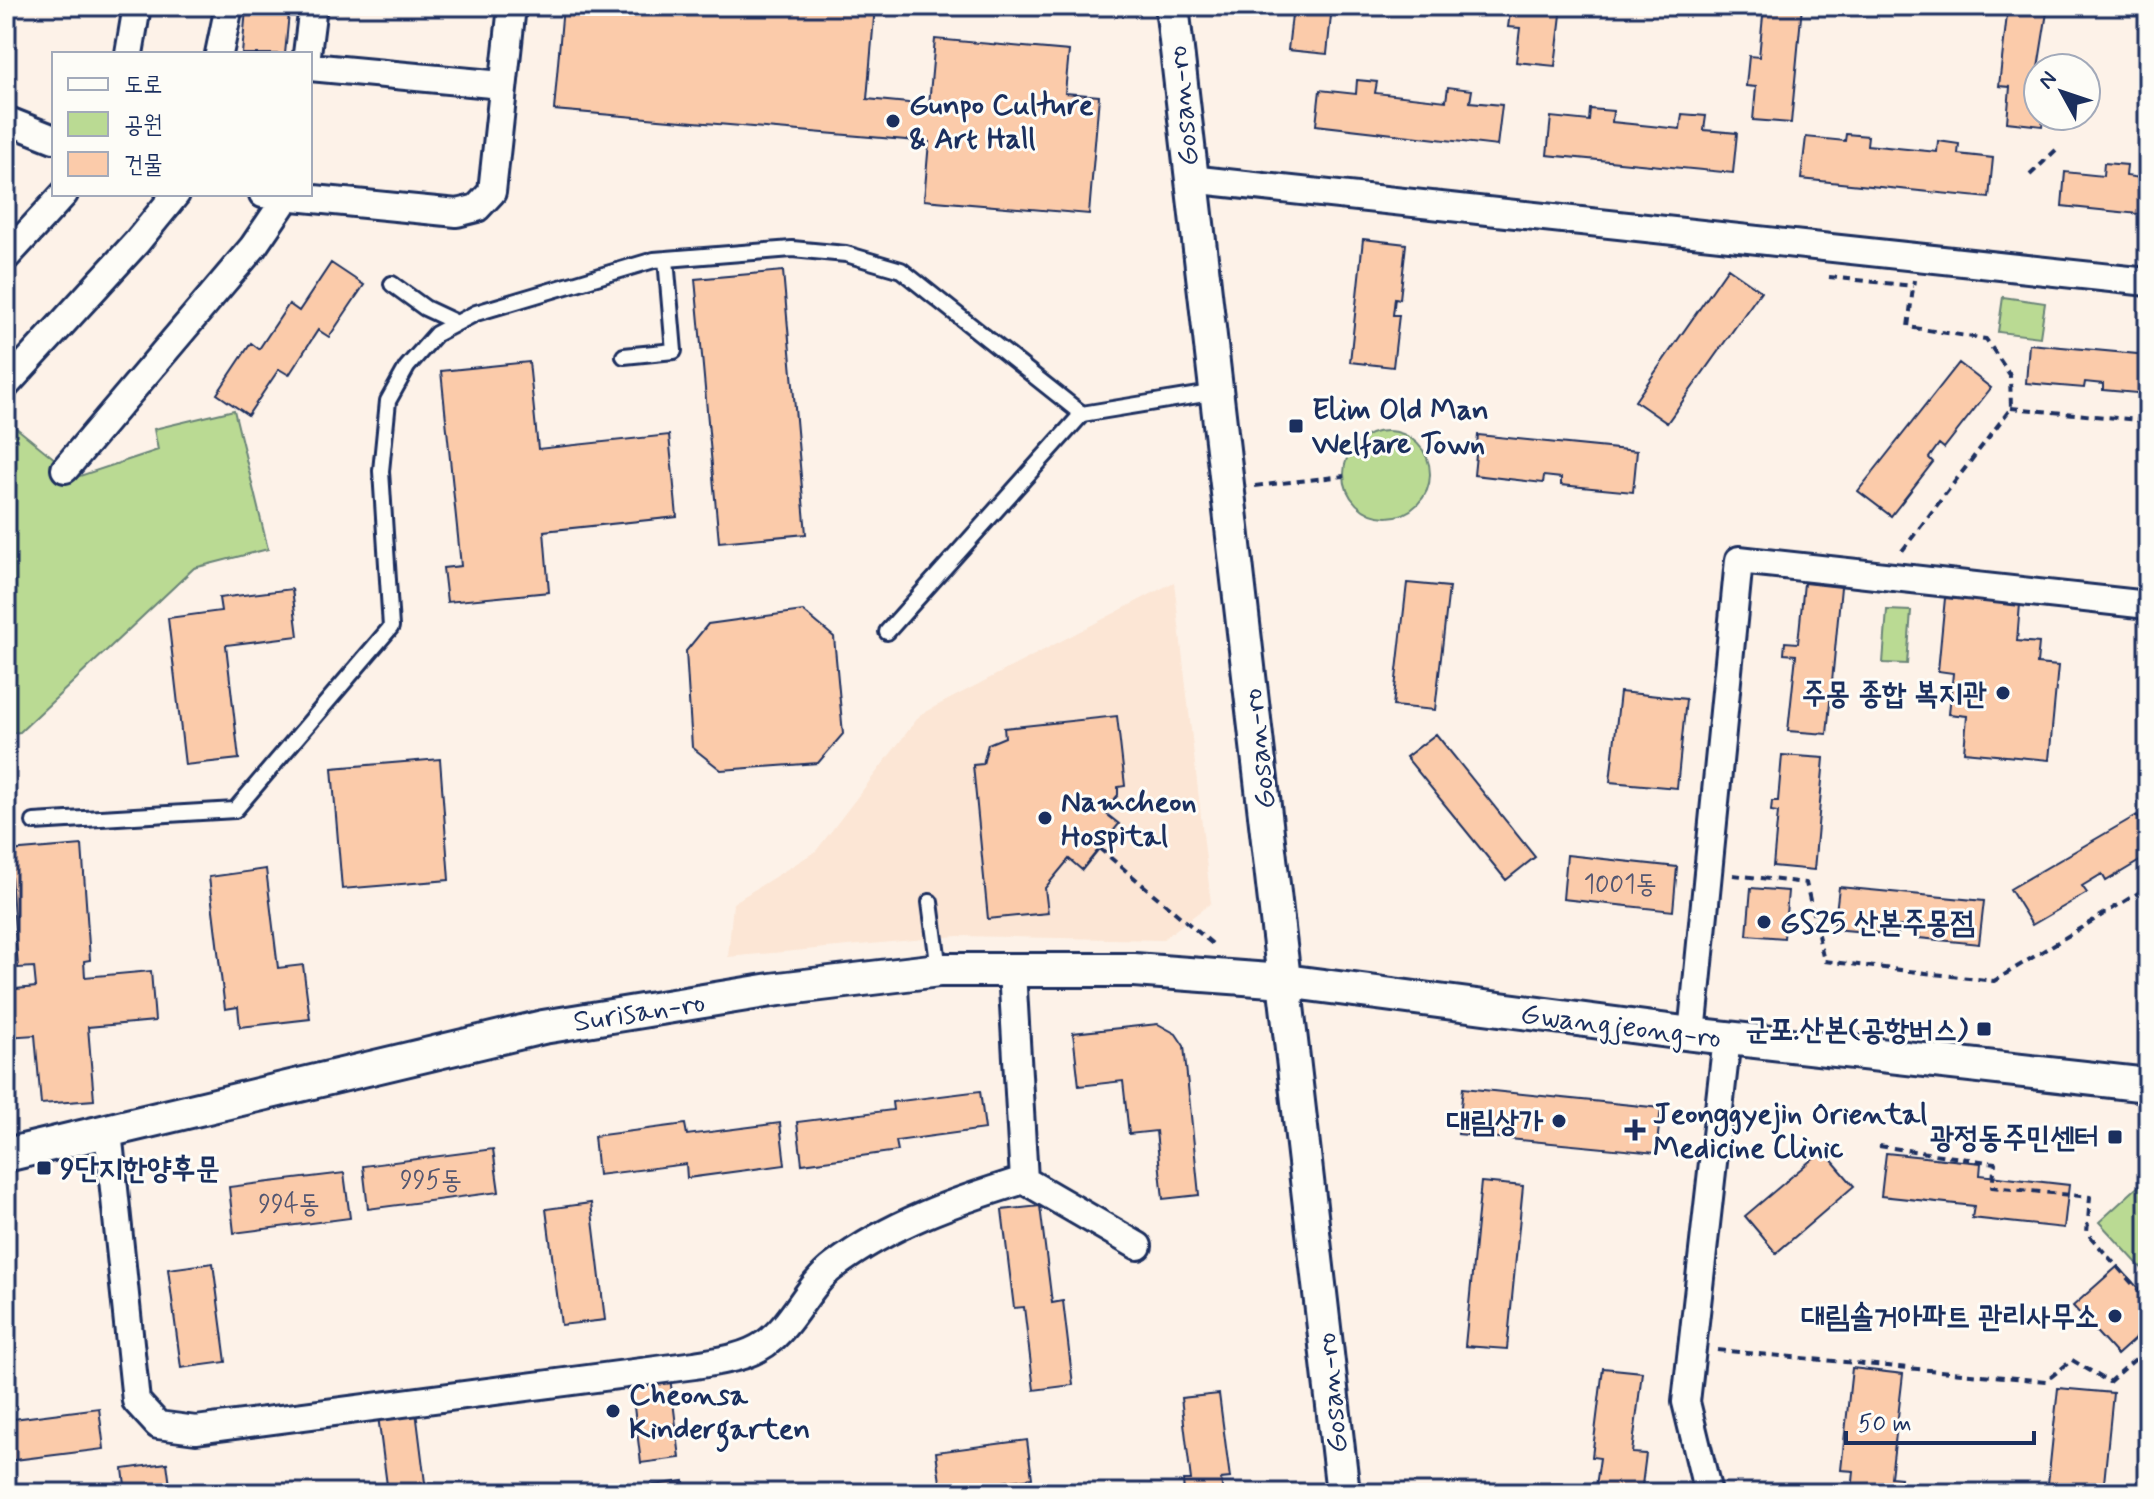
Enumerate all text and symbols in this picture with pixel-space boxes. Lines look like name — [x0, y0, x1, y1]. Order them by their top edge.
street label: Gosan-ro — [1158, 43, 1209, 168]
legend — [52, 52, 312, 196]
north arrow — [2022, 52, 2102, 132]
text: N — [2033, 66, 2064, 95]
text: 도로 — [124, 70, 163, 101]
place label: Gunpo Culture & Art Hall — [909, 86, 1094, 159]
text: 공원 — [124, 110, 163, 141]
marker: Gunpo Culture & Art Hall — [884, 112, 902, 130]
text: 건물 — [124, 150, 163, 181]
place label: Elim Old Man Welfare Town — [1311, 391, 1489, 464]
marker: Elim Old Man Welfare Town — [1287, 417, 1305, 435]
place label: 주몽 종합 복지관 — [1802, 675, 1987, 714]
marker: 주몽 종합 복지관 — [1994, 684, 2012, 702]
street label: Gosan-ro — [1233, 686, 1286, 811]
place label: Namcheon Hospital — [1061, 783, 1197, 856]
marker: Namcheon Hospital — [1036, 809, 1054, 827]
house number: 1001동 — [1583, 868, 1657, 902]
place label: GS25 산본주몽점 — [1780, 904, 1975, 943]
marker: GS25 산본주몽점 — [1755, 913, 1773, 931]
street label: Surisan-ro — [571, 983, 708, 1042]
street label: Gwangjeong-ro — [1518, 995, 1723, 1058]
place label: 군포.산본(공항버스) — [1745, 1011, 1968, 1050]
marker: 군포.산본(공항버스) — [1975, 1020, 1993, 1038]
place label: Jeonggyejin Oriental Medicine Clinic — [1653, 1095, 1927, 1168]
place label: 대림상가 — [1446, 1103, 1544, 1142]
marker: 대림상가 — [1550, 1112, 1568, 1130]
marker: Jeonggyejin Oriental Medicine Clinic — [1624, 1119, 1646, 1141]
place label: 광정동주민센터 — [1930, 1119, 2099, 1158]
marker: 광정동주민센터 — [2106, 1128, 2124, 1146]
place label: 9단지한양후문 — [60, 1150, 220, 1189]
marker: 9단지한양후문 — [35, 1159, 53, 1177]
house number: 995동 — [400, 1164, 462, 1198]
house number: 994동 — [258, 1188, 320, 1222]
place label: 대림솔거아파트 관리사무소 — [1801, 1298, 2099, 1337]
marker: 대림솔거아파트 관리사무소 — [2106, 1307, 2124, 1325]
street label: Gosan-ro — [1307, 1330, 1358, 1455]
place label: Cheonsa Kindergarten — [629, 1376, 810, 1453]
scale bar — [1846, 1395, 2034, 1445]
marker: Cheonsa Kindergarten — [604, 1402, 622, 1420]
text: 50 m — [1858, 1409, 1912, 1440]

